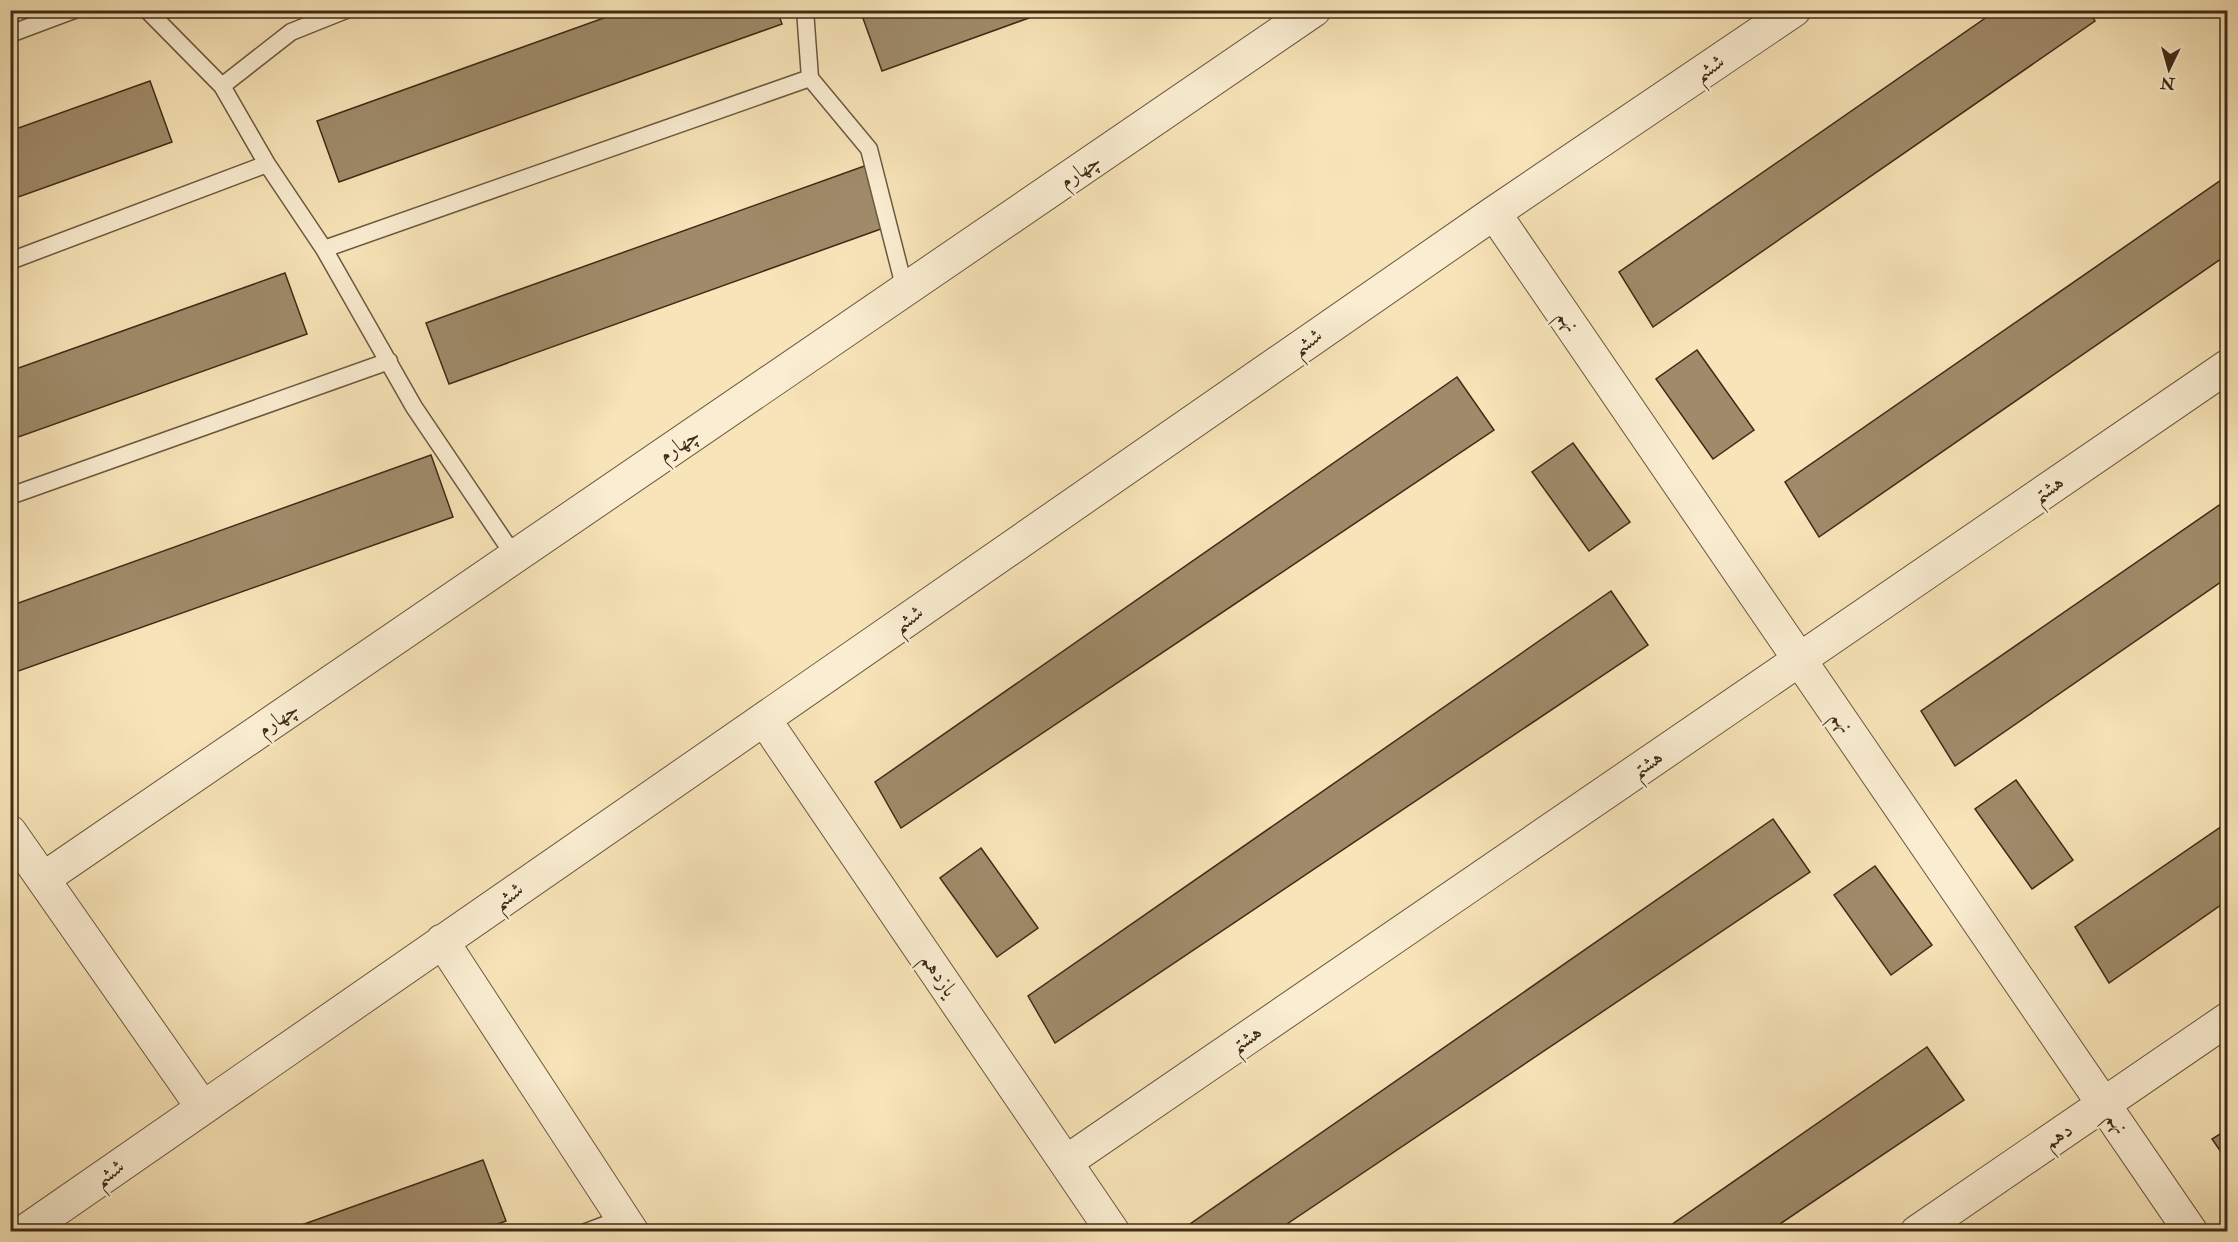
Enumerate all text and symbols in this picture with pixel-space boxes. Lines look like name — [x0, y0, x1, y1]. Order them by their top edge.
north arrow — [2139, 39, 2199, 99]
street label: ششم — [1688, 48, 1734, 94]
text: N — [2159, 72, 2177, 94]
street label: چهارم — [1054, 147, 1108, 198]
street label: نهم — [1546, 304, 1585, 341]
street label: ششم — [1286, 322, 1332, 368]
street label: چهارم — [653, 421, 707, 472]
street label: هشتم — [2027, 469, 2073, 515]
street label: ششم — [887, 599, 933, 645]
street label: چهارم — [252, 695, 306, 746]
street label: نهم — [1820, 705, 1859, 742]
street label: هشتم — [1626, 744, 1672, 790]
street label: ششم — [487, 876, 533, 922]
street label: یازدهم — [910, 948, 964, 1006]
street label: هشتم — [1225, 1019, 1271, 1065]
street label: نهم — [2095, 1106, 2134, 1143]
street label: دهم — [2038, 1116, 2081, 1161]
street label: ششم — [88, 1153, 134, 1199]

